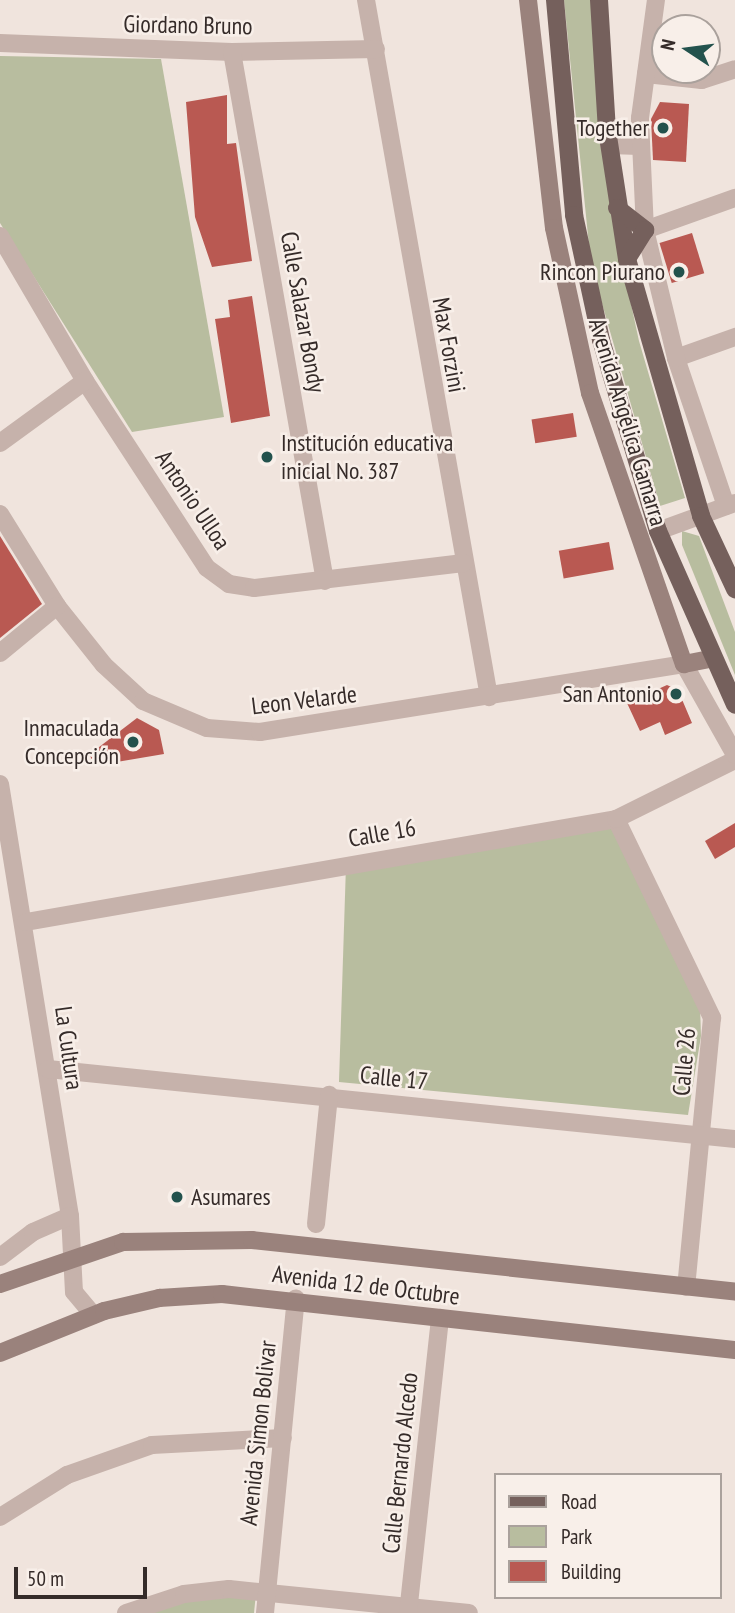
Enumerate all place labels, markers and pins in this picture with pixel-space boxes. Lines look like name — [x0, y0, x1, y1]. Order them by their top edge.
place label: Together — [576, 114, 649, 142]
marker: Together — [655, 120, 671, 136]
place label: Rincon Piurano — [540, 258, 665, 286]
marker: Rincon Piurano — [671, 264, 687, 280]
place label: Institución educativa inicial No. 387 — [281, 429, 453, 485]
marker: Institución educativa inicial No. 387 — [259, 449, 275, 465]
place label: San Antonio — [562, 680, 662, 708]
marker: San Antonio — [668, 686, 684, 702]
place label: Inmaculada Concepción — [24, 714, 119, 770]
marker: Inmaculada Concepción — [125, 734, 141, 750]
place label: Asumares — [191, 1183, 271, 1211]
marker: Asumares — [169, 1189, 185, 1205]

